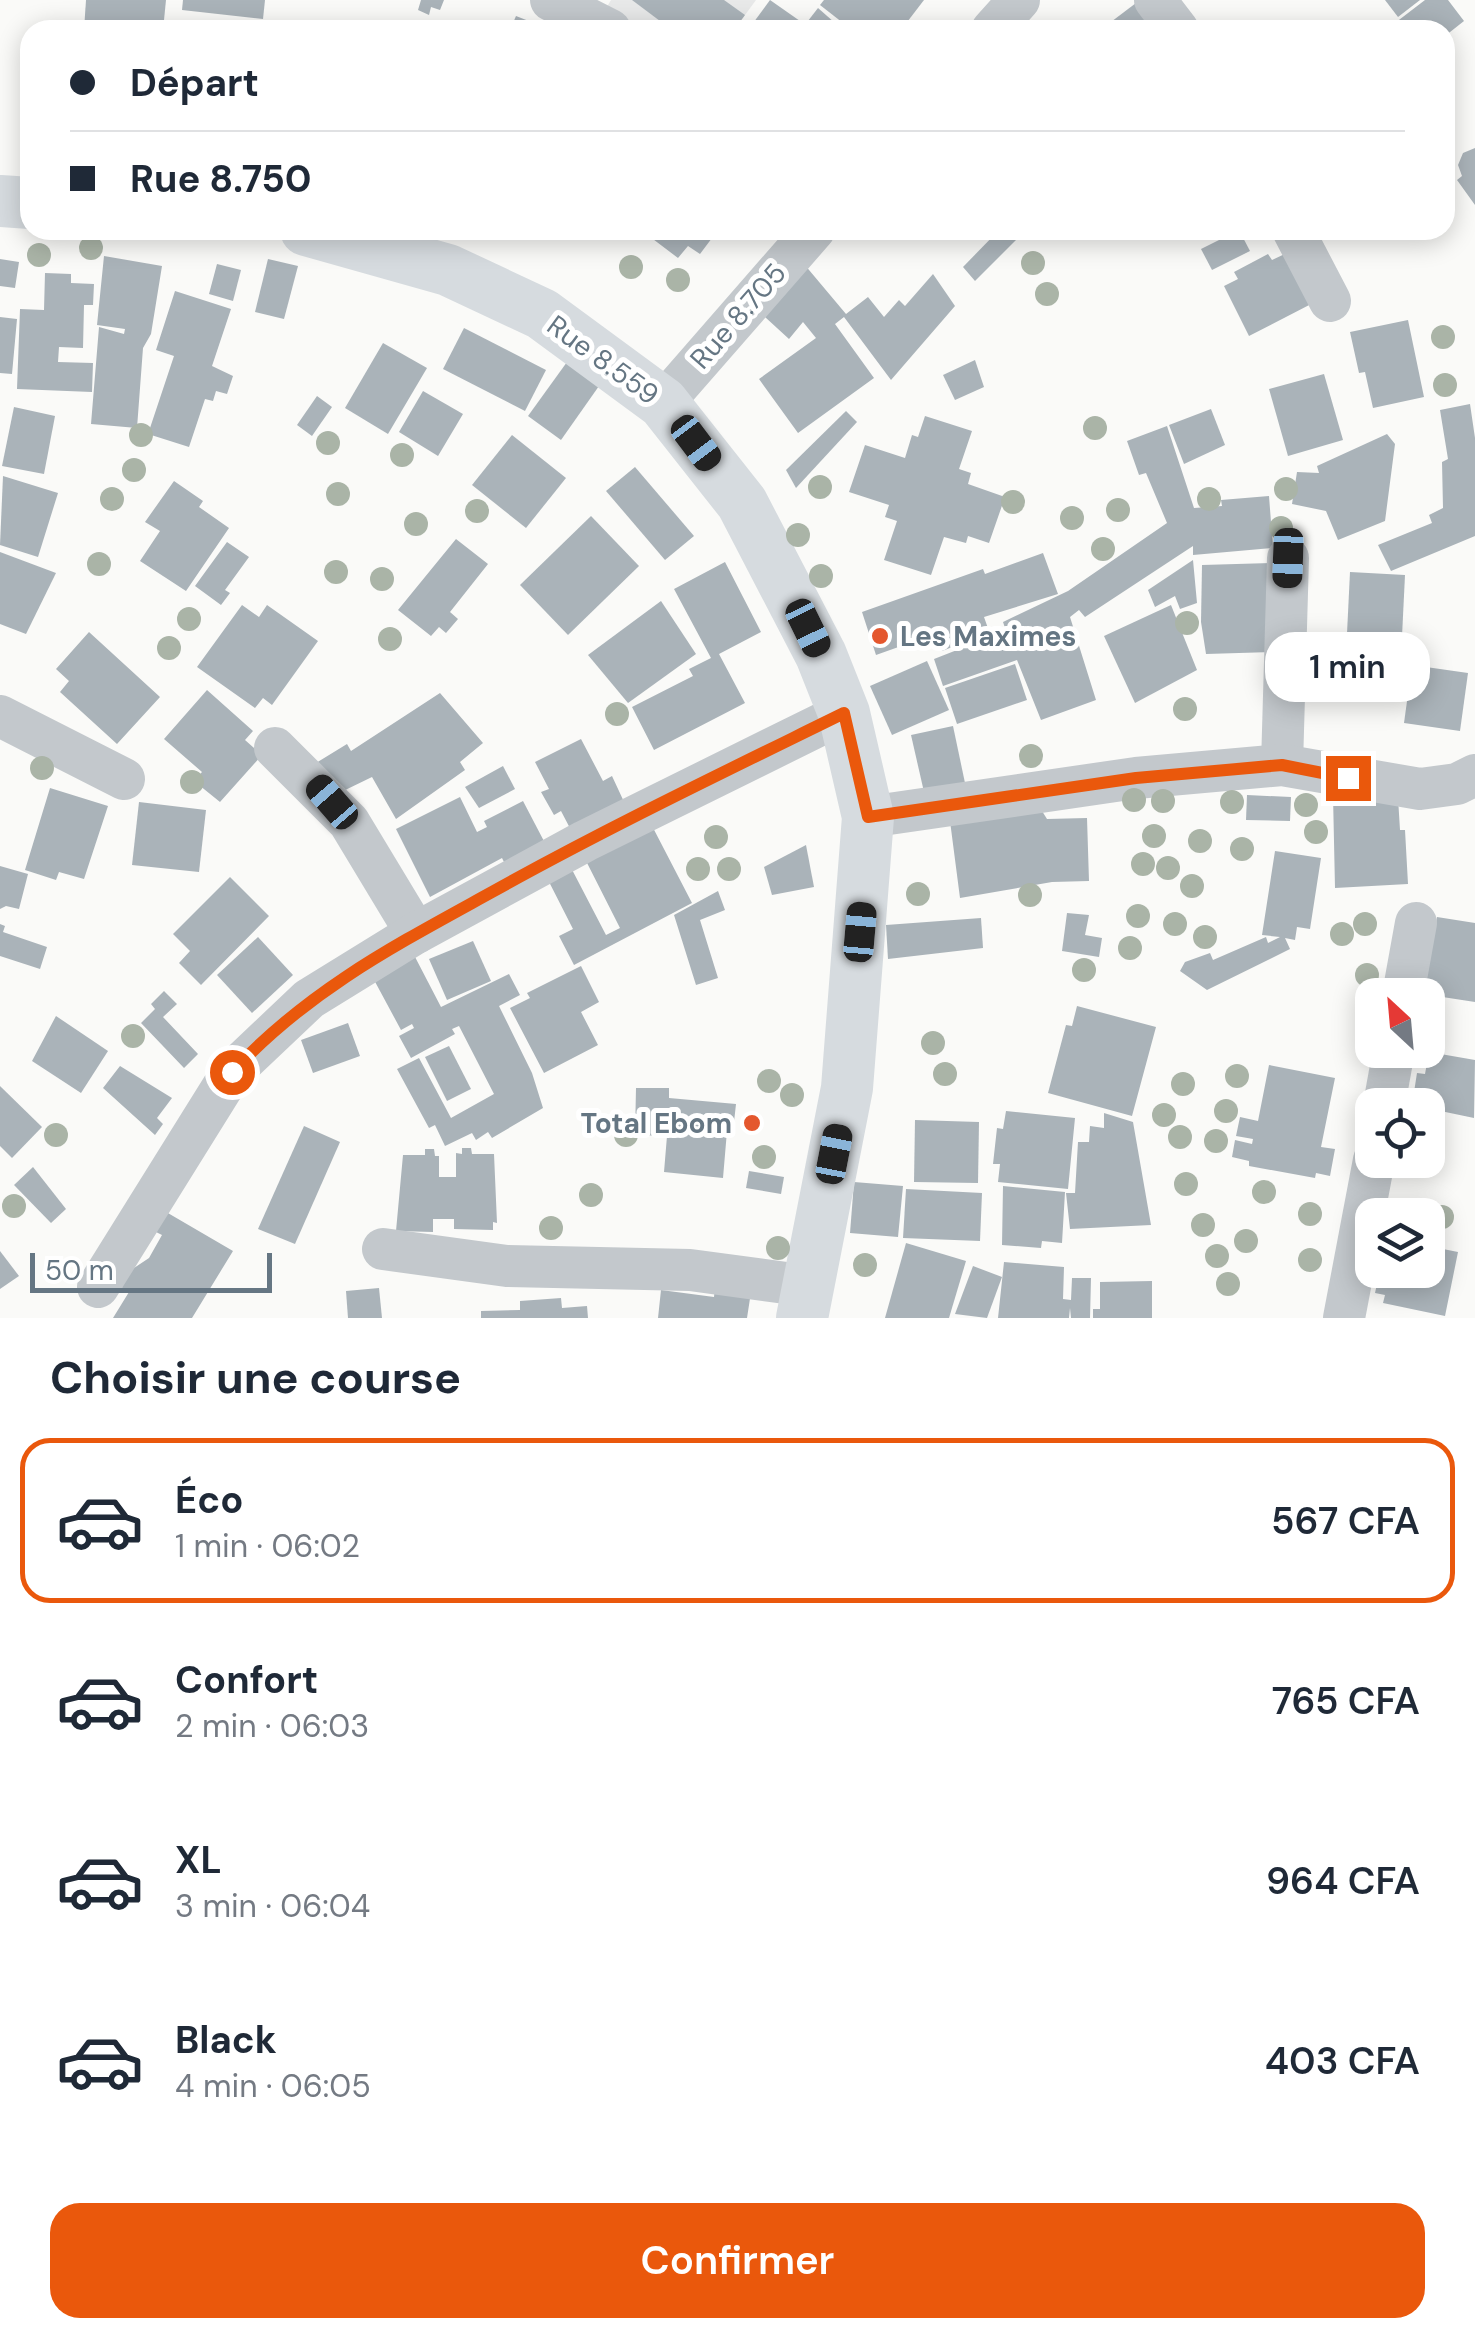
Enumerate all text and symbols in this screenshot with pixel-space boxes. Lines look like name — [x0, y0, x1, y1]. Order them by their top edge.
text: Départ — [130, 58, 259, 108]
text: Rue 8.750 — [130, 154, 312, 204]
street label: Rue 8.705 — [682, 255, 794, 377]
street label: Rue 8.559 — [540, 307, 666, 413]
car — [666, 410, 726, 476]
car — [1272, 527, 1304, 589]
car — [781, 594, 835, 662]
place label: Les Maximes — [900, 618, 1076, 655]
marker: Les Maximes — [869, 625, 891, 647]
callout: 1 min — [1266, 633, 1430, 703]
text: 1 min — [1309, 646, 1386, 688]
route end — [1326, 756, 1371, 801]
car — [301, 770, 363, 834]
car — [842, 901, 878, 963]
north arrow — [1355, 978, 1445, 1068]
map controls — [1355, 978, 1445, 1288]
route start — [210, 1050, 255, 1095]
button: locate — [1355, 1088, 1445, 1178]
place label: Total Ebom — [581, 1105, 732, 1142]
marker: Total Ebom — [741, 1112, 763, 1134]
car — [814, 1122, 854, 1186]
button: layers — [1355, 1198, 1445, 1288]
scale bar — [30, 1248, 272, 1292]
text: 50 m — [45, 1252, 114, 1289]
text: Choisir une course — [50, 1348, 461, 1407]
text: Éco — [175, 1475, 243, 1525]
icon: car — [55, 1476, 145, 1566]
text: 567 CFA — [1271, 1496, 1420, 1546]
text: 1 min · 06:02 — [175, 1525, 360, 1567]
text: Confort — [175, 1655, 318, 1705]
icon: car — [55, 1656, 145, 1746]
text: 765 CFA — [1272, 1676, 1420, 1726]
text: 2 min · 06:03 — [175, 1705, 369, 1747]
text: XL — [175, 1835, 222, 1885]
icon: car — [55, 1836, 145, 1926]
text: 964 CFA — [1266, 1856, 1420, 1906]
text: 3 min · 06:04 — [175, 1885, 370, 1927]
text: Black — [175, 2015, 277, 2065]
icon: car — [55, 2016, 145, 2106]
text: 403 CFA — [1265, 2036, 1420, 2086]
text: 4 min · 06:05 — [175, 2065, 371, 2107]
button: Confirmer — [50, 2203, 1425, 2318]

